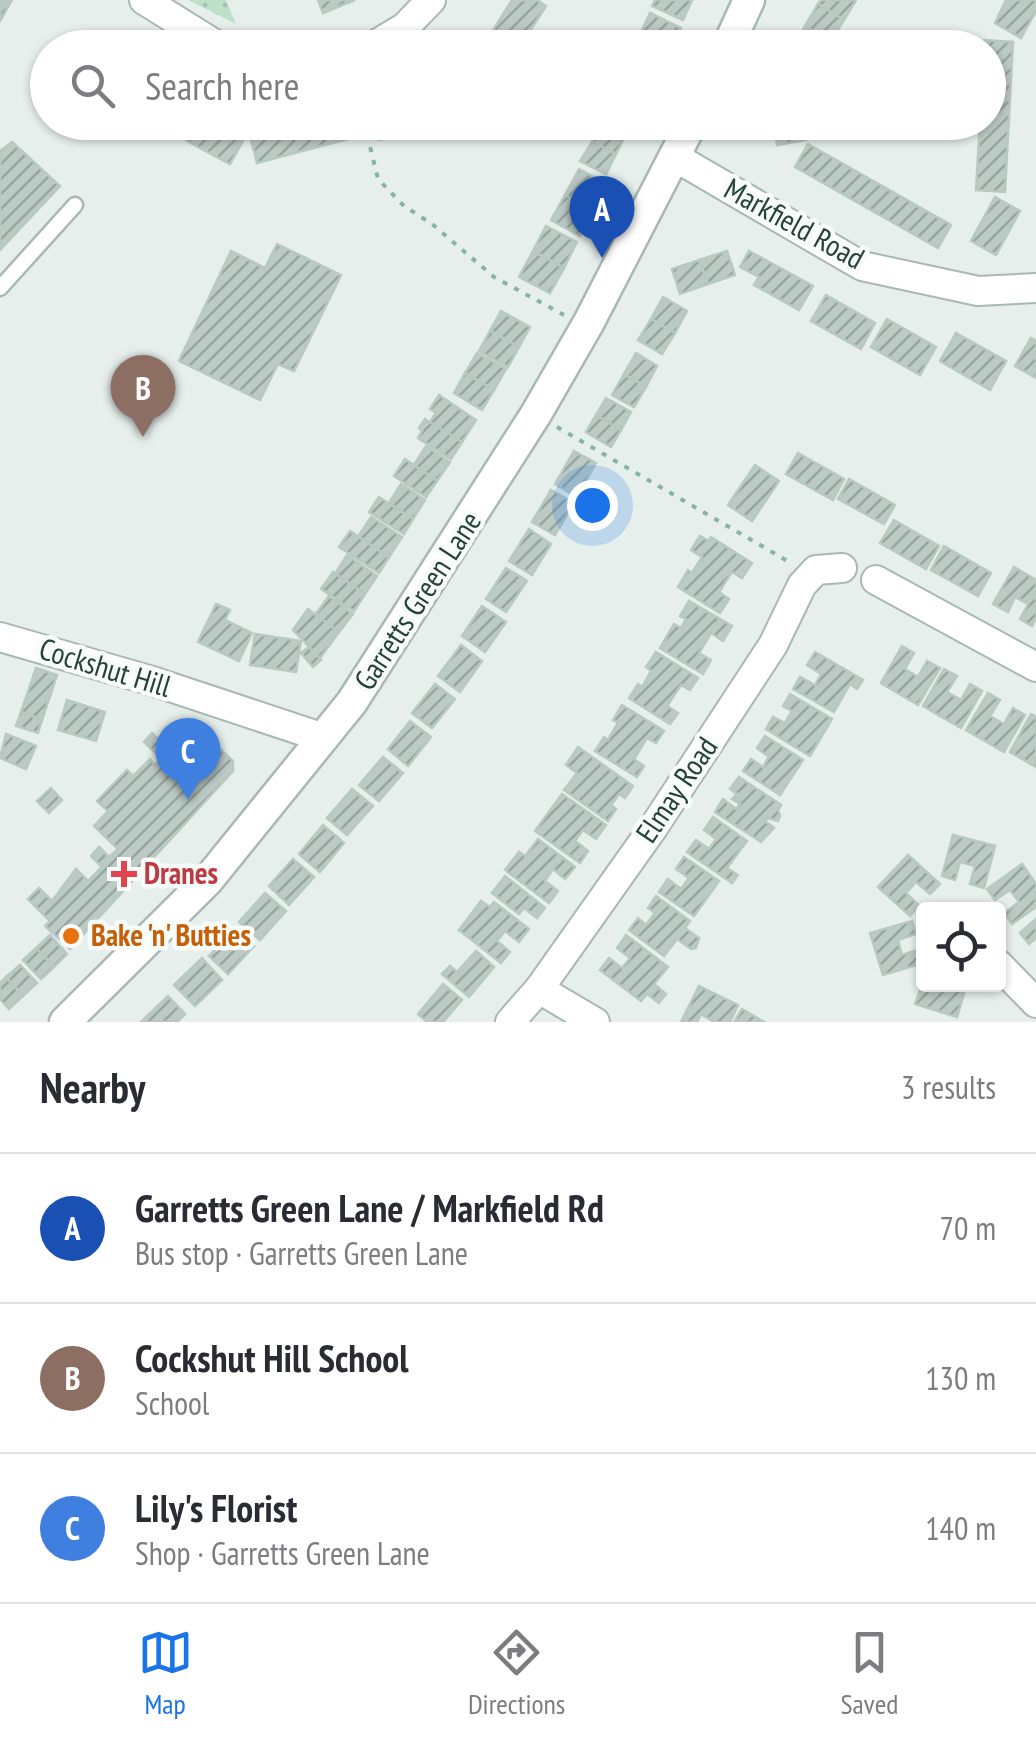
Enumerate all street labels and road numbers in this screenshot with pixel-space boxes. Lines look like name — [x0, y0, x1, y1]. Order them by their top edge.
street label: Markfield Road — [718, 168, 872, 277]
street label: Garretts Green Lane — [344, 504, 489, 697]
street label: Cockshut Hill — [35, 628, 176, 705]
street label: Elmay Road — [626, 729, 725, 850]

